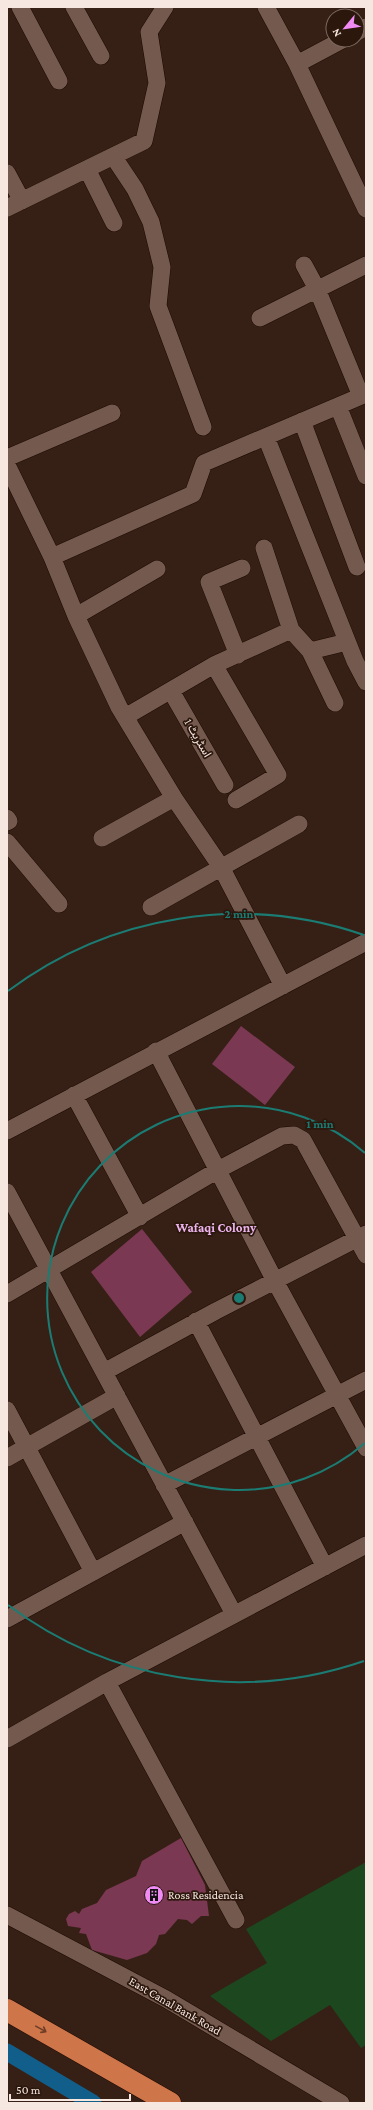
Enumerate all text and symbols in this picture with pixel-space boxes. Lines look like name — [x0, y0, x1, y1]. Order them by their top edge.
north arrow — [325, 8, 365, 48]
text: N — [329, 26, 343, 39]
street label: اسٹریٹ 1 — [181, 716, 215, 760]
text: 2 min — [225, 907, 254, 921]
text: 1 min — [306, 1117, 334, 1131]
district label: Wafaqi Colony — [175, 1220, 257, 1235]
centre of rings — [232, 1291, 246, 1305]
building icon: Ross Residencia — [143, 1884, 165, 1906]
place label: Ross Residencia — [168, 1888, 244, 1902]
street label: East Canal Bank Road — [127, 1974, 224, 2038]
one-way arrow — [35, 2025, 47, 2033]
scale bar — [10, 2076, 130, 2102]
text: 50 m — [16, 2083, 41, 2097]

